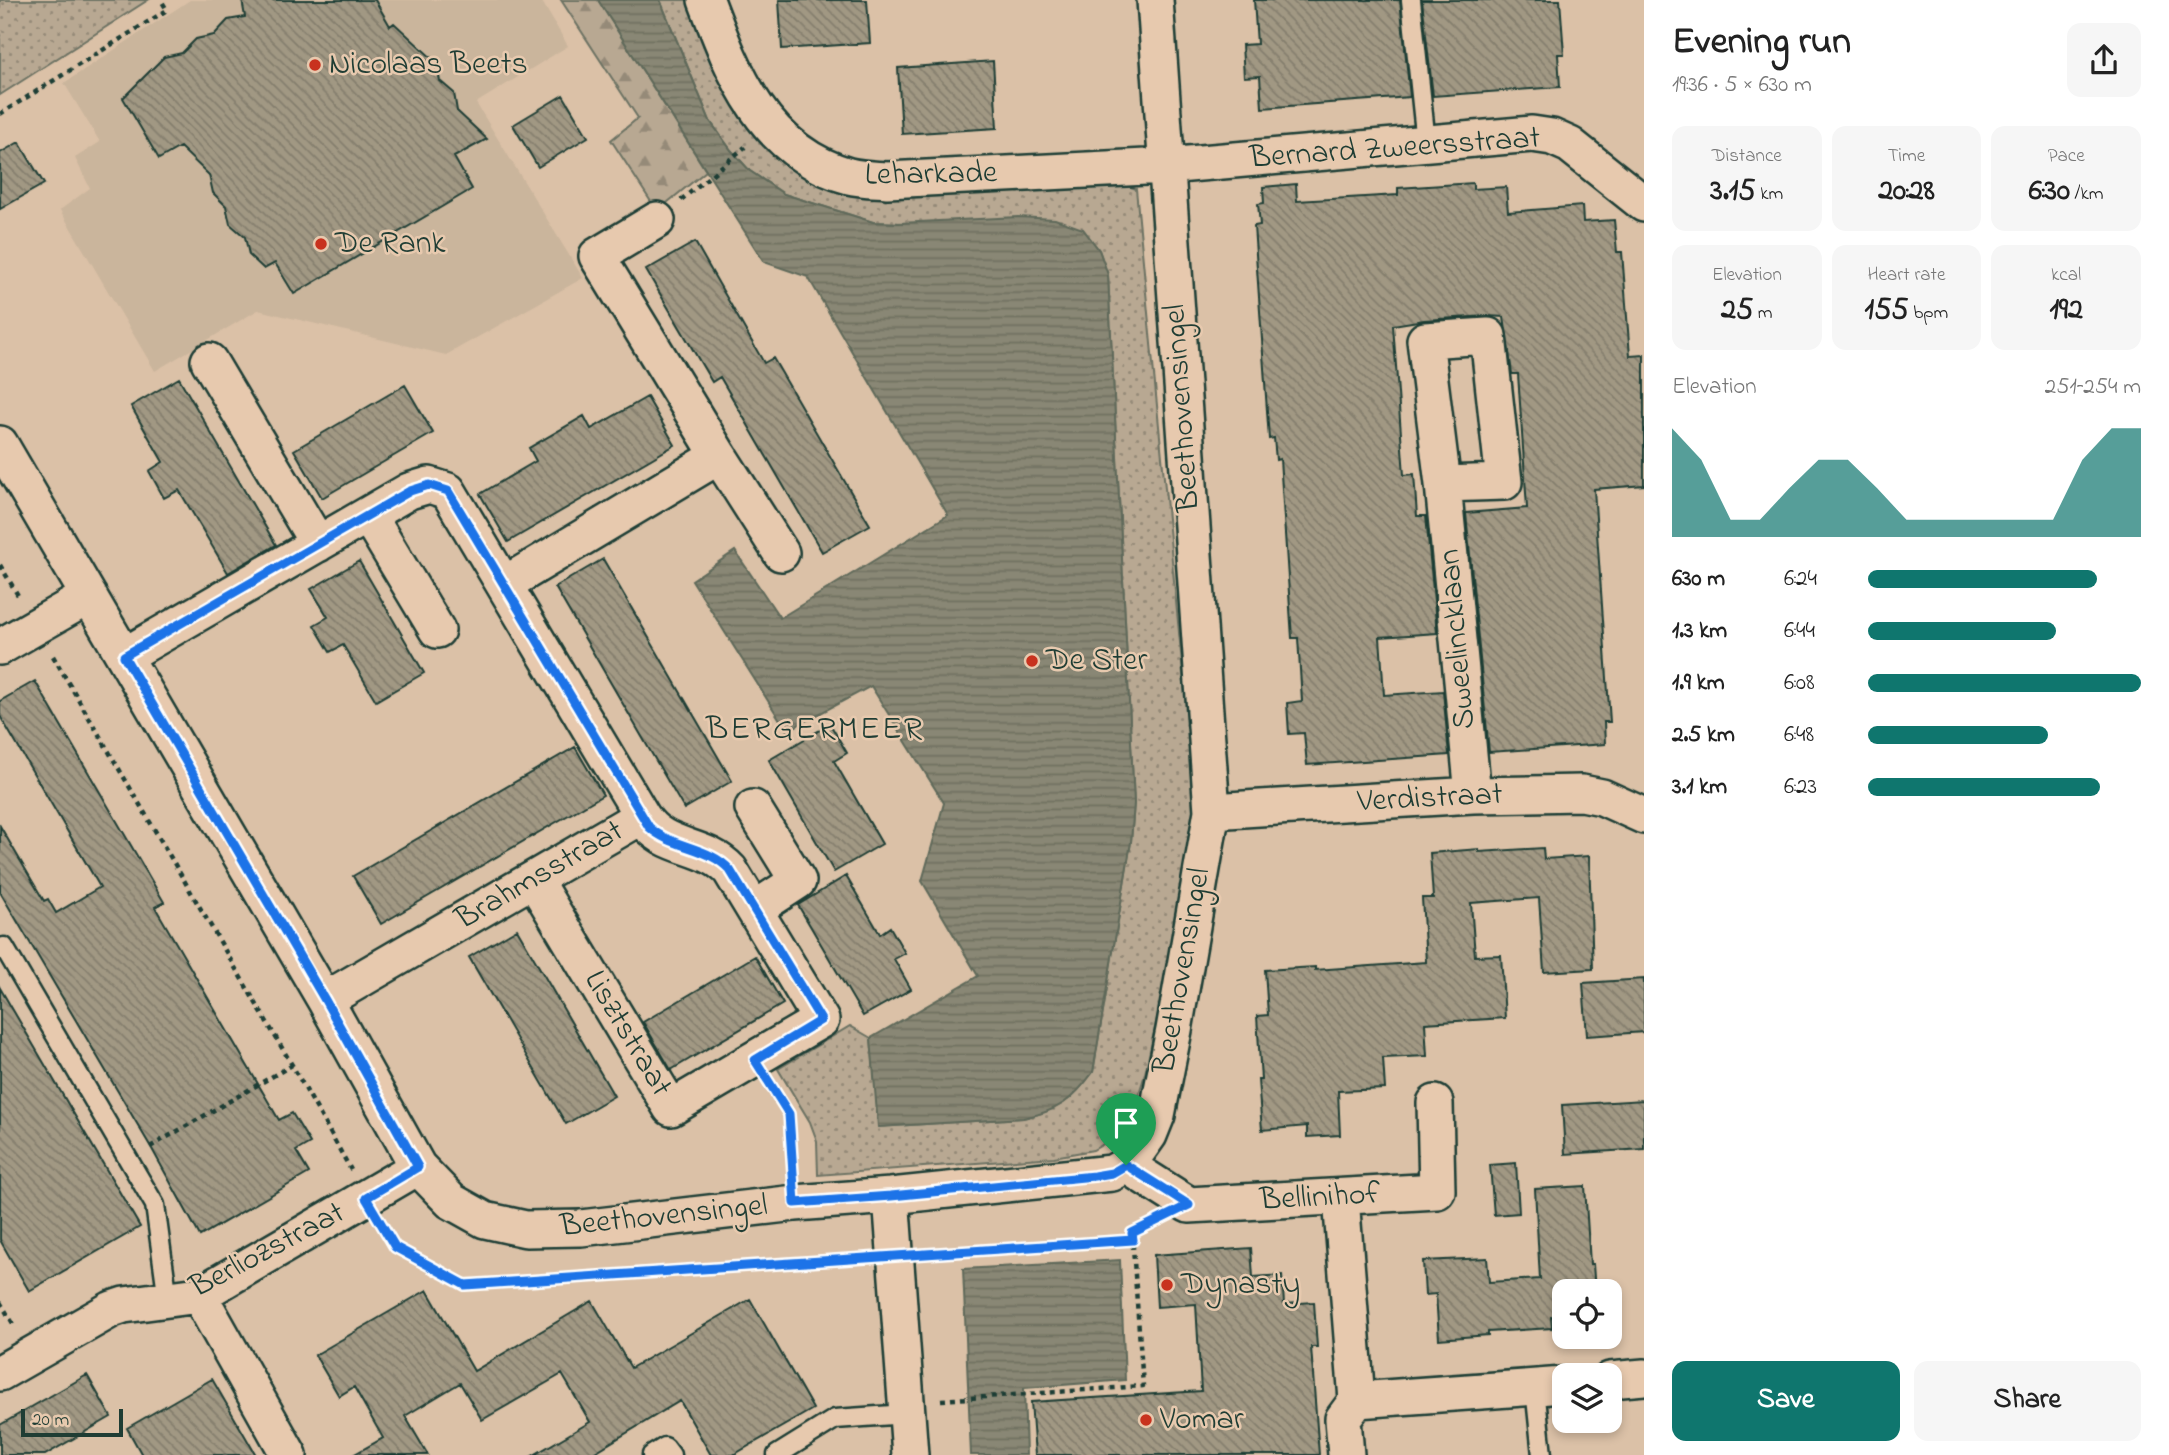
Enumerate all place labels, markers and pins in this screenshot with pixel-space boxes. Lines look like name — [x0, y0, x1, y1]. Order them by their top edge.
place label: Nicolaas Beets — [329, 42, 528, 89]
marker: Nicolaas Beets — [307, 57, 323, 73]
place label: De Rank — [334, 221, 447, 268]
marker: De Rank — [313, 236, 329, 252]
place label: De Ster — [1045, 638, 1147, 685]
marker: De Ster — [1024, 653, 1040, 669]
pin — [1096, 1093, 1156, 1165]
place label: Dynasty — [1180, 1262, 1300, 1309]
marker: Dynasty — [1159, 1277, 1175, 1293]
place label: Vomar — [1159, 1397, 1244, 1444]
marker: Vomar — [1138, 1412, 1154, 1428]

